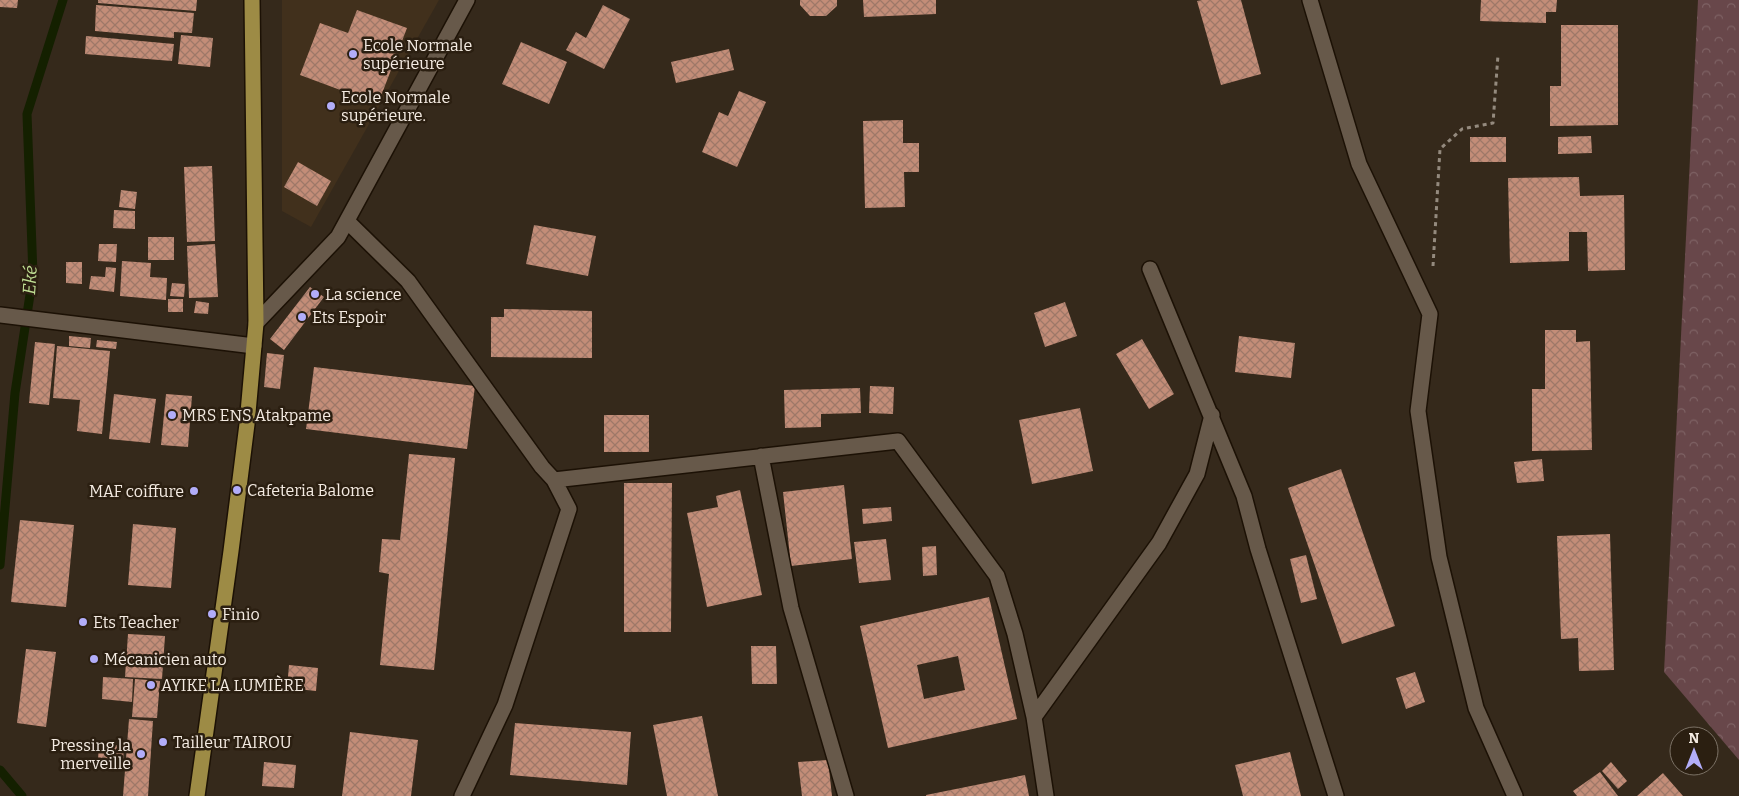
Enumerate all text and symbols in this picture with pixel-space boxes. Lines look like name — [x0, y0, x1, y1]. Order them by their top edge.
place label: Ecole Normale supérieure — [363, 36, 472, 73]
marker: Ecole Normale supérieure — [347, 48, 359, 60]
place label: Ecole Normale supérieure. — [341, 88, 450, 125]
marker: Ecole Normale supérieure. — [325, 100, 337, 112]
water label: Eké — [18, 265, 42, 295]
place label: La science — [325, 285, 402, 304]
marker: La science — [309, 288, 321, 300]
place label: Ets Espoir — [312, 308, 386, 327]
marker: Ets Espoir — [296, 311, 308, 323]
place label: MRS ENS Atakpame — [182, 406, 331, 425]
marker: MRS ENS Atakpame — [166, 409, 178, 421]
place label: Cafeteria Balome — [247, 481, 374, 500]
place label: MAF coiffure — [89, 482, 184, 501]
marker: Cafeteria Balome — [231, 484, 243, 496]
marker: MAF coiffure — [188, 485, 200, 497]
place label: Finio — [222, 605, 260, 624]
marker: Finio — [206, 608, 218, 620]
place label: Ets Teacher — [93, 613, 179, 632]
marker: Ets Teacher — [77, 616, 89, 628]
place label: Mécanicien auto — [104, 650, 227, 669]
marker: Mécanicien auto — [88, 653, 100, 665]
place label: AYIKE LA LUMIÈRE — [161, 675, 304, 695]
marker: AYIKE LA LUMIÈRE — [145, 679, 157, 691]
north arrow — [1669, 726, 1719, 776]
text: N — [1689, 730, 1700, 747]
place label: Tailleur TAIROU — [173, 733, 292, 752]
place label: Pressing la merveille — [51, 736, 131, 773]
marker: Tailleur TAIROU — [157, 736, 169, 748]
marker: Pressing la merveille — [135, 748, 147, 760]

